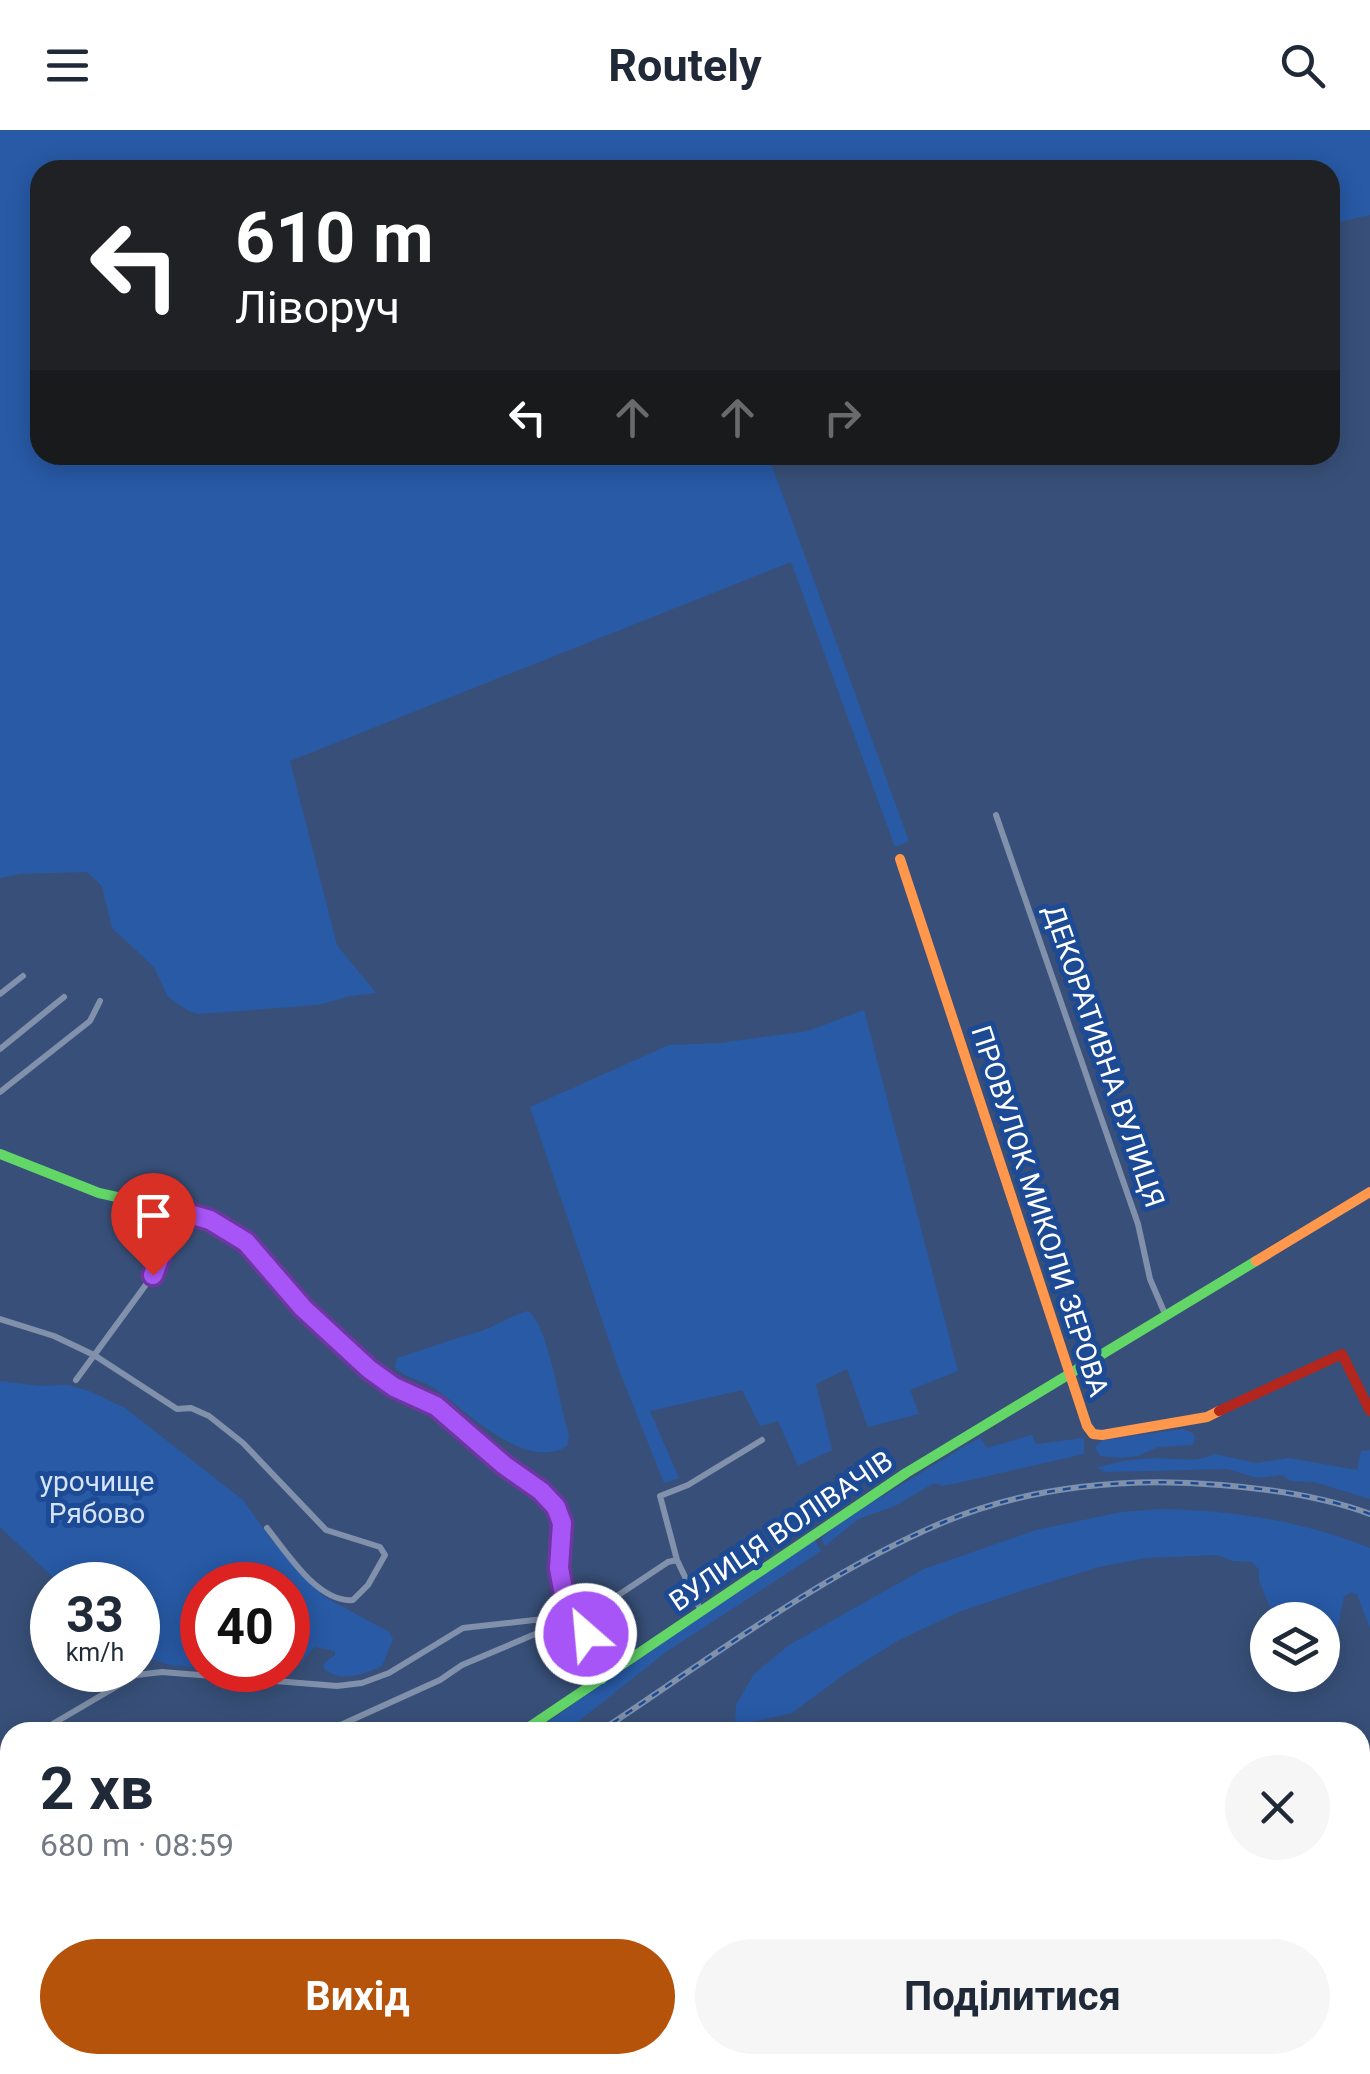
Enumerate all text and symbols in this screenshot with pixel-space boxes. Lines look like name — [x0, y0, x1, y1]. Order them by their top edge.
icon: menu — [40, 38, 95, 93]
icon: search — [1275, 38, 1330, 93]
text: Routely — [608, 39, 762, 92]
text: 610 m — [235, 197, 434, 279]
icon: left — [70, 200, 200, 330]
text: Ліворуч — [235, 281, 400, 334]
icon: left — [500, 390, 555, 445]
icon: ahead — [605, 390, 660, 445]
icon: ahead — [710, 390, 765, 445]
icon: right — [815, 390, 870, 445]
street label: ДЕКОРАТИВНА ВУЛИЦЯ — [1037, 900, 1171, 1212]
street label: ПРОВУЛОК МИКОЛИ ЗЕРОВА — [964, 1021, 1116, 1401]
pin — [111, 1173, 196, 1276]
icon: arrive — [126, 1188, 181, 1243]
street label: ВУЛИЦЯ ВОЛІВАЧІВ — [663, 1444, 899, 1618]
park label: урочище Рябово — [40, 1465, 154, 1530]
speed limit sign: 40 — [180, 1562, 310, 1692]
position arrow — [534, 1582, 638, 1686]
text: 33 — [66, 1586, 124, 1644]
map controls — [1250, 1602, 1340, 1692]
button: layers — [1250, 1602, 1340, 1692]
text: km/h — [66, 1638, 124, 1667]
text: 2 хв — [40, 1753, 154, 1824]
button: close — [1225, 1755, 1330, 1860]
text: 680 m · 08:59 — [40, 1826, 234, 1864]
button: Вихід — [40, 1939, 675, 2054]
button: Поділитися — [695, 1939, 1330, 2054]

